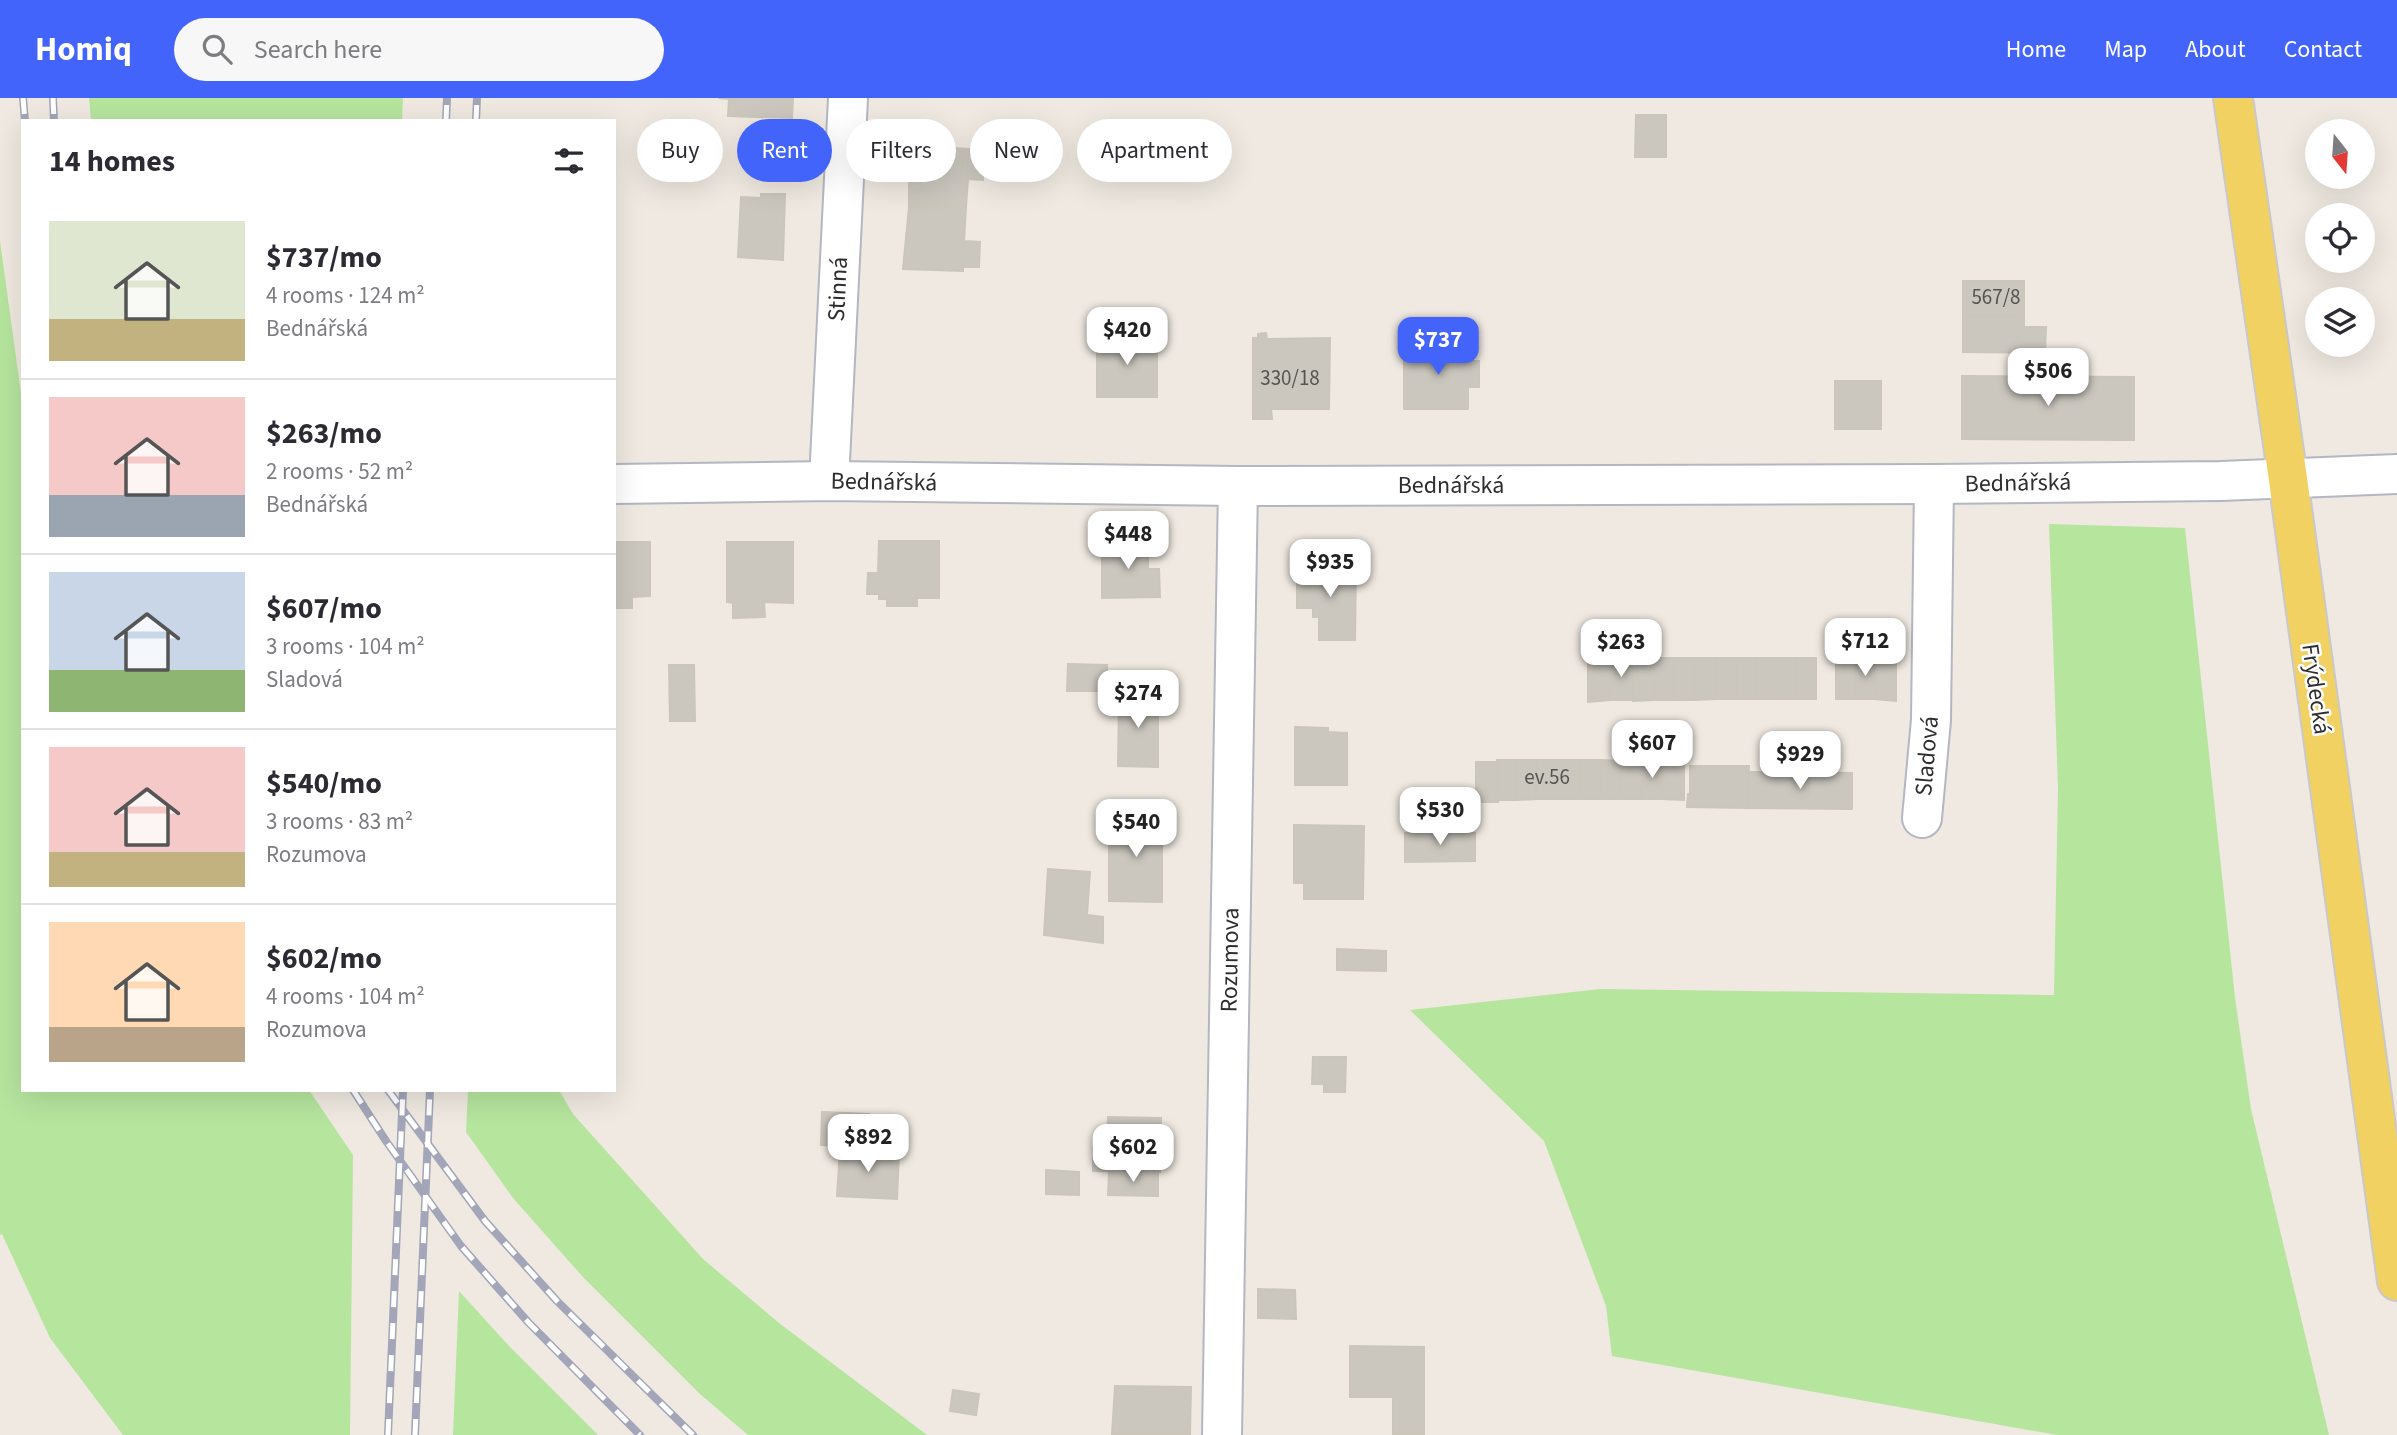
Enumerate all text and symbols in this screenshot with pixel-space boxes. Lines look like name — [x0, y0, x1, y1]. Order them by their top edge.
search box — [174, 18, 664, 81]
text: Homiq — [35, 26, 132, 73]
icon: search — [198, 30, 236, 68]
text: Search here — [254, 31, 382, 68]
text: Home — [2006, 32, 2066, 67]
text: Map — [2104, 32, 2147, 67]
text: About — [2185, 32, 2246, 67]
text: Contact — [2284, 32, 2362, 67]
chip: Buy — [637, 119, 723, 182]
chip: Rent — [737, 119, 832, 182]
chip: Filters — [846, 119, 956, 182]
chip: New — [970, 119, 1063, 182]
chip: Apartment — [1077, 119, 1232, 182]
north arrow — [2305, 119, 2375, 189]
map controls — [2305, 119, 2375, 357]
text: 14 homes — [49, 140, 175, 183]
icon: filters — [550, 142, 588, 180]
button: locate — [2305, 203, 2375, 273]
text: $737/mo — [266, 236, 382, 279]
icon: home — [105, 249, 189, 333]
street label: Stinná — [819, 256, 857, 322]
text: 4 rooms · 124 m² — [266, 279, 425, 312]
house number: 567/8 — [1971, 282, 2021, 312]
button: layers — [2305, 287, 2375, 357]
pin: $420 — [1086, 308, 1168, 367]
text: Bednářská — [266, 312, 368, 345]
text: $420 — [1103, 313, 1151, 346]
pin: $737 — [1397, 317, 1479, 377]
text: $737 — [1414, 323, 1462, 356]
pin: $506 — [2007, 348, 2089, 408]
text: $506 — [2024, 354, 2072, 387]
house number: 330/18 — [1260, 363, 1320, 393]
text: $263/mo — [266, 412, 382, 455]
icon: home — [105, 425, 189, 509]
text: 2 rooms · 52 m² — [266, 455, 413, 488]
street label: Bednářská — [830, 464, 938, 500]
street label: Bednářská — [1964, 465, 2072, 501]
street label: Bednářská — [1398, 468, 1504, 503]
text: Bednářská — [266, 488, 368, 521]
pin: $448 — [1087, 512, 1169, 571]
text: $448 — [1104, 517, 1152, 550]
pin: $935 — [1289, 540, 1371, 599]
text: $935 — [1306, 545, 1354, 578]
text: $607/mo — [266, 587, 382, 630]
icon: home — [105, 600, 189, 684]
pin: $712 — [1824, 618, 1906, 678]
pin: $263 — [1580, 620, 1662, 679]
text: $712 — [1841, 624, 1889, 657]
text: $263 — [1597, 625, 1645, 658]
text: 3 rooms · 104 m² — [266, 630, 425, 663]
street label: Frýdecká — [2292, 641, 2340, 737]
text: Sladová — [266, 663, 343, 696]
pin: $274 — [1097, 670, 1179, 730]
text: $274 — [1114, 676, 1162, 709]
street label: Sladová — [1906, 715, 1948, 797]
pin: $607 — [1611, 720, 1693, 780]
text: $607 — [1628, 726, 1676, 759]
pin: $929 — [1759, 732, 1841, 791]
text: $929 — [1776, 737, 1824, 770]
text: $540/mo — [266, 762, 382, 805]
house number: ev.56 — [1524, 762, 1570, 792]
icon: home — [105, 775, 189, 859]
pin: $530 — [1399, 788, 1481, 847]
text: $530 — [1416, 793, 1464, 826]
pin: $540 — [1095, 800, 1177, 859]
text: 3 rooms · 83 m² — [266, 805, 413, 838]
text: $540 — [1112, 805, 1160, 838]
text: Rozumova — [266, 838, 367, 871]
street label: Rozumova — [1212, 907, 1248, 1013]
text: $602/mo — [266, 937, 382, 980]
icon: home — [105, 950, 189, 1034]
text: 4 rooms · 104 m² — [266, 980, 425, 1013]
text: Rozumova — [266, 1013, 367, 1046]
pin: $892 — [827, 1114, 909, 1174]
text: $892 — [844, 1120, 892, 1153]
pin: $602 — [1092, 1124, 1174, 1184]
text: $602 — [1109, 1130, 1157, 1163]

